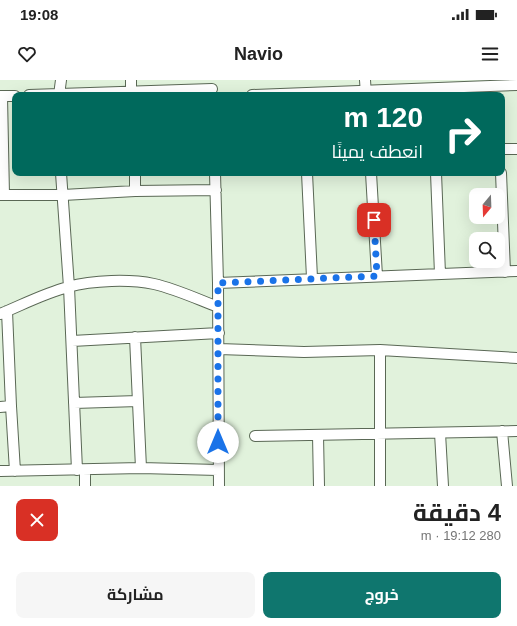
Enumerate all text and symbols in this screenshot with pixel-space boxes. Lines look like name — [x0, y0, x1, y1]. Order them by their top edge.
text: 19:08 — [20, 6, 58, 23]
icon: heart — [16, 43, 38, 65]
icon: menu — [479, 43, 501, 65]
text: Navio — [234, 44, 283, 64]
text: 120 m — [344, 102, 423, 133]
icon: right — [437, 108, 489, 160]
text: انعطف يمينًا — [332, 142, 423, 162]
north arrow — [469, 188, 505, 224]
map controls — [469, 188, 505, 268]
pin — [357, 203, 391, 237]
icon: arrive — [363, 209, 385, 231]
button: search — [469, 232, 505, 268]
position arrow — [197, 421, 239, 463]
button: close — [16, 499, 58, 541]
text: 4 دقيقة — [413, 499, 501, 526]
text: 280 m · 19:12 — [421, 528, 501, 543]
button: مشاركة — [16, 572, 255, 618]
button: خروج — [263, 572, 501, 618]

